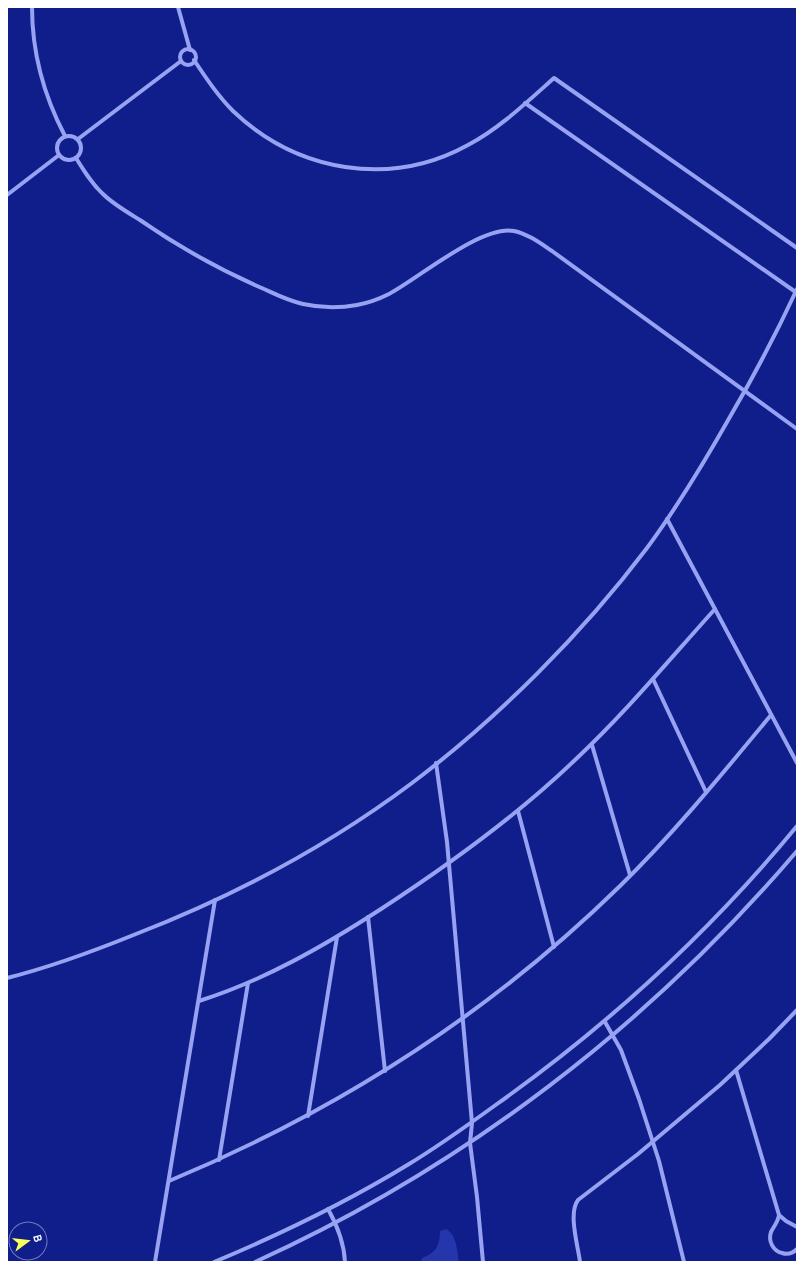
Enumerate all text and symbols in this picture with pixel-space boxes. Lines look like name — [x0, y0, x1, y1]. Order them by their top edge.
north arrow — [8, 1221, 48, 1261]
text: B — [30, 1233, 46, 1244]

